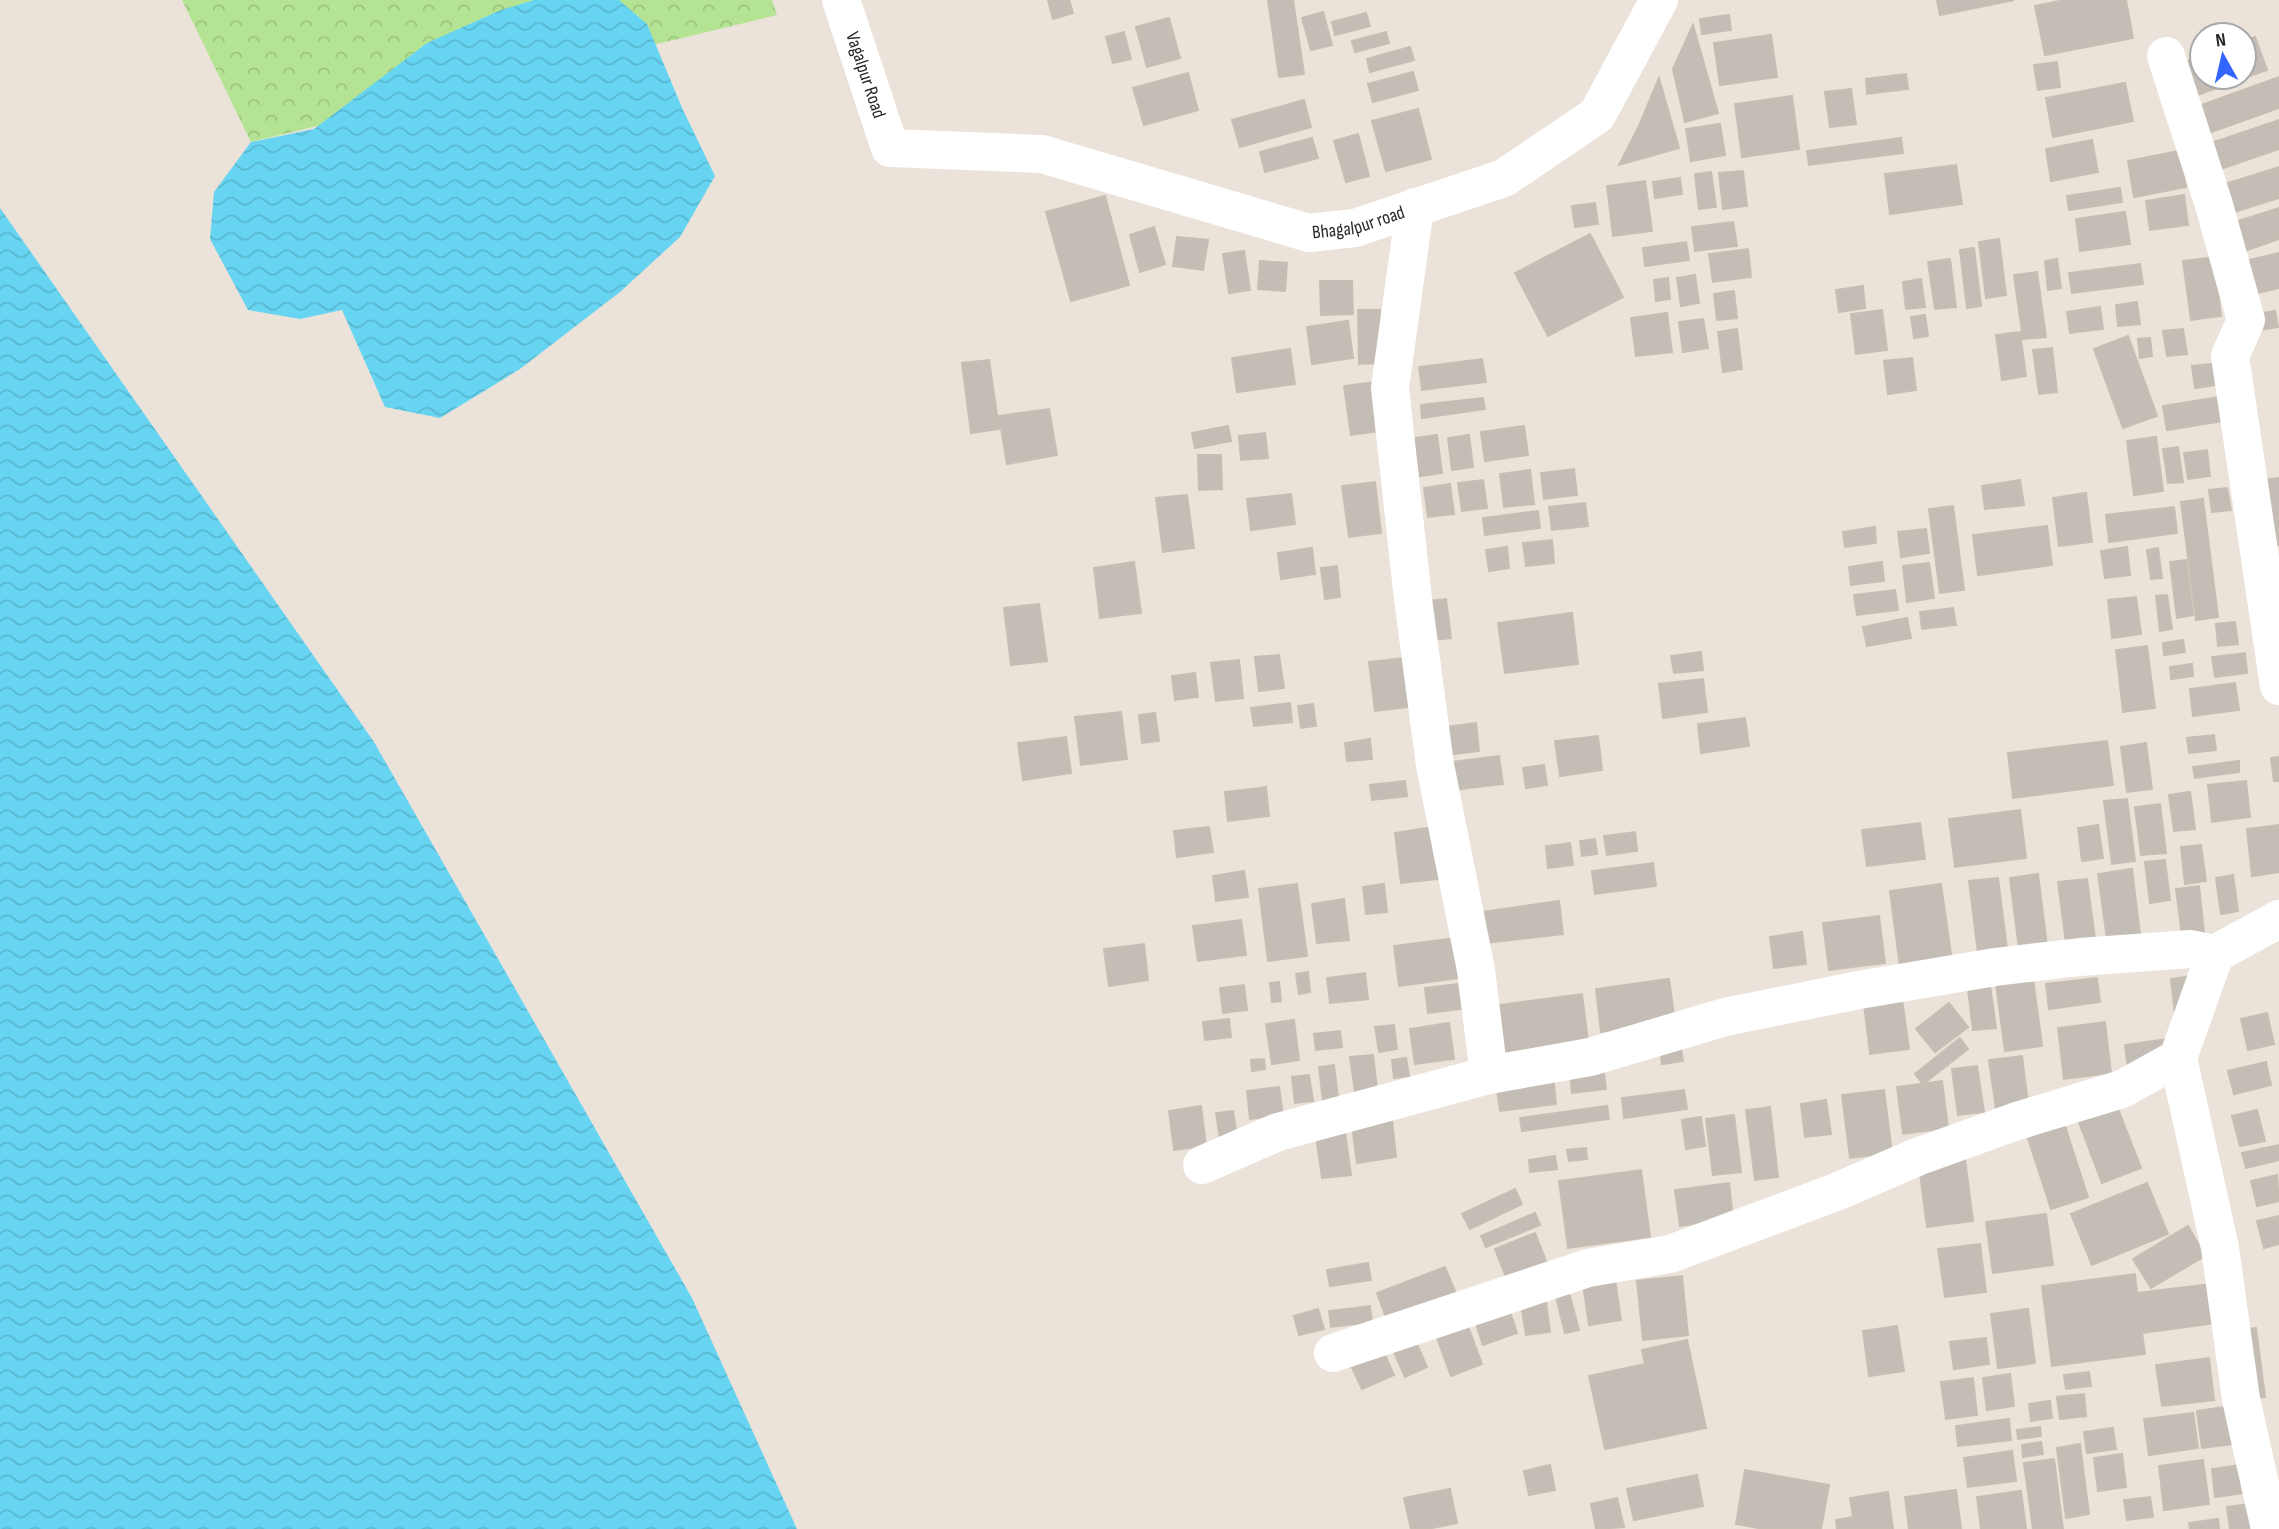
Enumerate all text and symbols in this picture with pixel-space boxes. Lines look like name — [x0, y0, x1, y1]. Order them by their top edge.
north arrow — [2188, 21, 2258, 91]
street label: Vagalpur Road — [841, 29, 891, 121]
text: N — [2214, 29, 2227, 53]
street label: Bhagalpur road — [1311, 201, 1408, 244]

